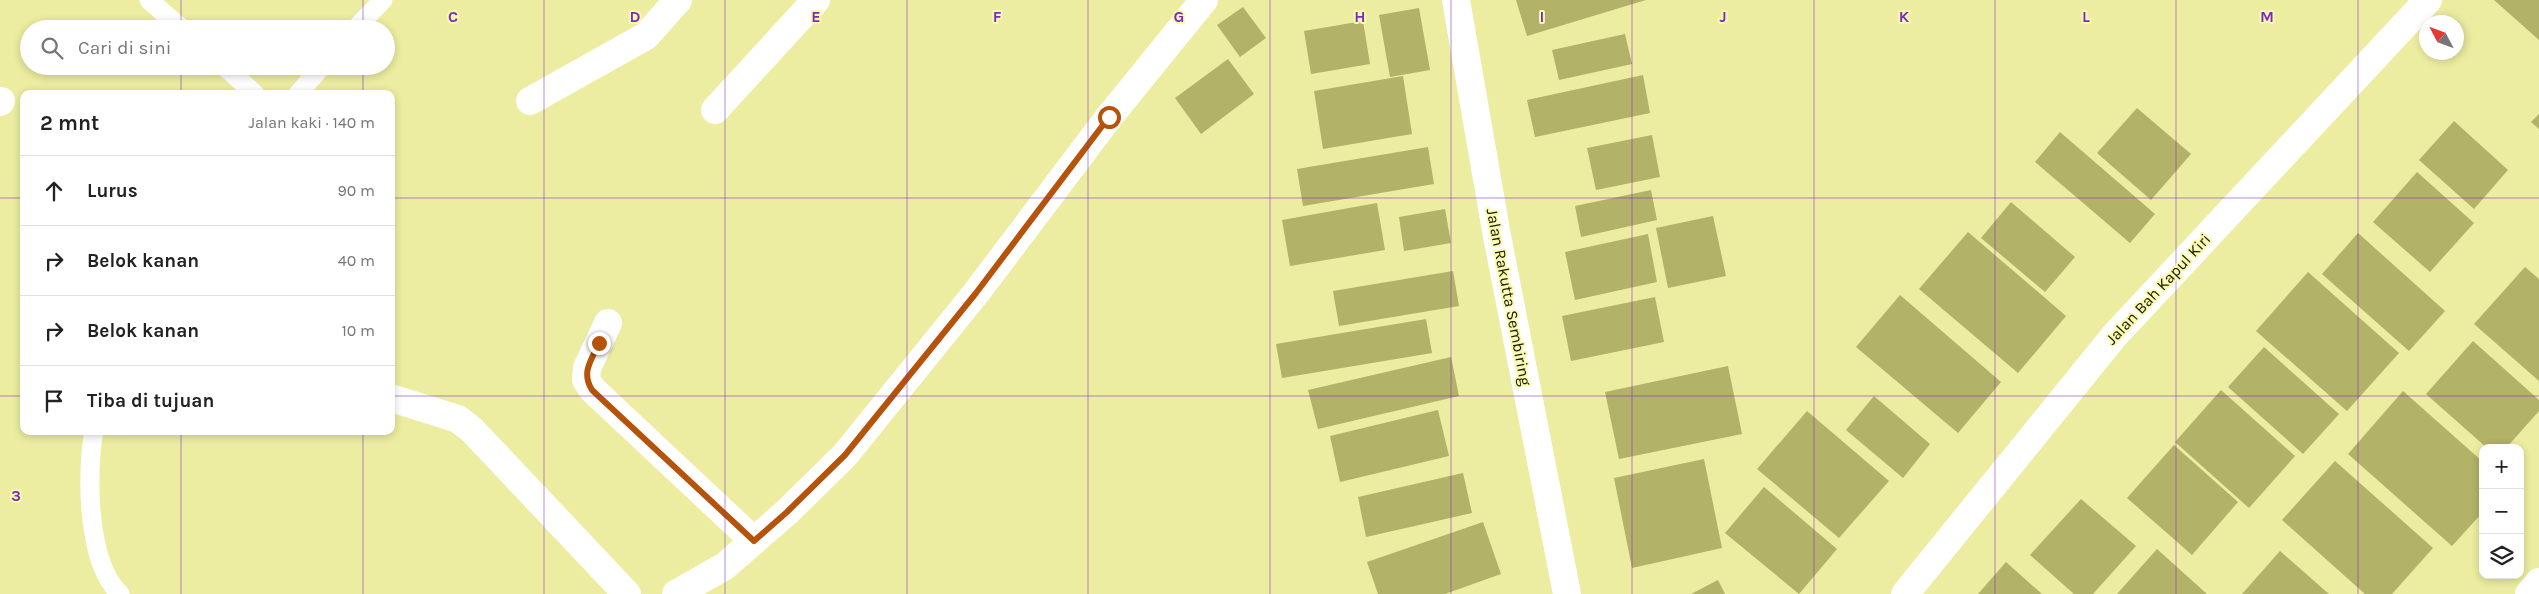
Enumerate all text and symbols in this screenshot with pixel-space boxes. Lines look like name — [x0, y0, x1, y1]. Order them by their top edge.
text: C — [448, 7, 458, 26]
text: D — [630, 7, 641, 26]
text: E — [811, 7, 821, 26]
text: F — [993, 7, 1002, 26]
text: G — [1174, 7, 1184, 26]
text: H — [1354, 7, 1366, 26]
text: I — [1540, 7, 1544, 26]
text: J — [1719, 7, 1727, 26]
text: K — [1899, 7, 1910, 26]
text: L — [2082, 7, 2090, 26]
text: M — [2260, 7, 2274, 26]
north arrow — [2419, 15, 2464, 60]
search box — [20, 20, 395, 75]
icon: search — [38, 34, 66, 62]
text: Cari di sini — [78, 37, 171, 59]
route start — [1098, 106, 1121, 129]
text: 2 mnt — [40, 111, 99, 135]
text: Jalan kaki · 140 m — [248, 113, 375, 132]
icon: ahead — [40, 177, 68, 205]
text: Lurus — [87, 180, 138, 202]
text: 90 m — [337, 181, 375, 200]
street label: Jalan Rakutta Sembiring — [1482, 207, 1536, 387]
street label: Jalan Bah Kapul Kiri — [2102, 229, 2214, 349]
icon: right — [40, 247, 68, 275]
text: Belok kanan — [87, 250, 199, 272]
text: 40 m — [338, 251, 375, 270]
icon: right — [40, 317, 68, 345]
text: Belok kanan — [87, 320, 199, 342]
text: 10 m — [341, 321, 375, 340]
route end — [588, 332, 611, 355]
icon: arrive — [40, 387, 68, 415]
text: Tiba di tujuan — [87, 390, 214, 412]
map controls — [2479, 444, 2524, 579]
button: + — [2479, 444, 2524, 489]
text: 3 — [11, 486, 21, 505]
button: − — [2479, 489, 2524, 534]
button: layers — [2479, 534, 2524, 579]

